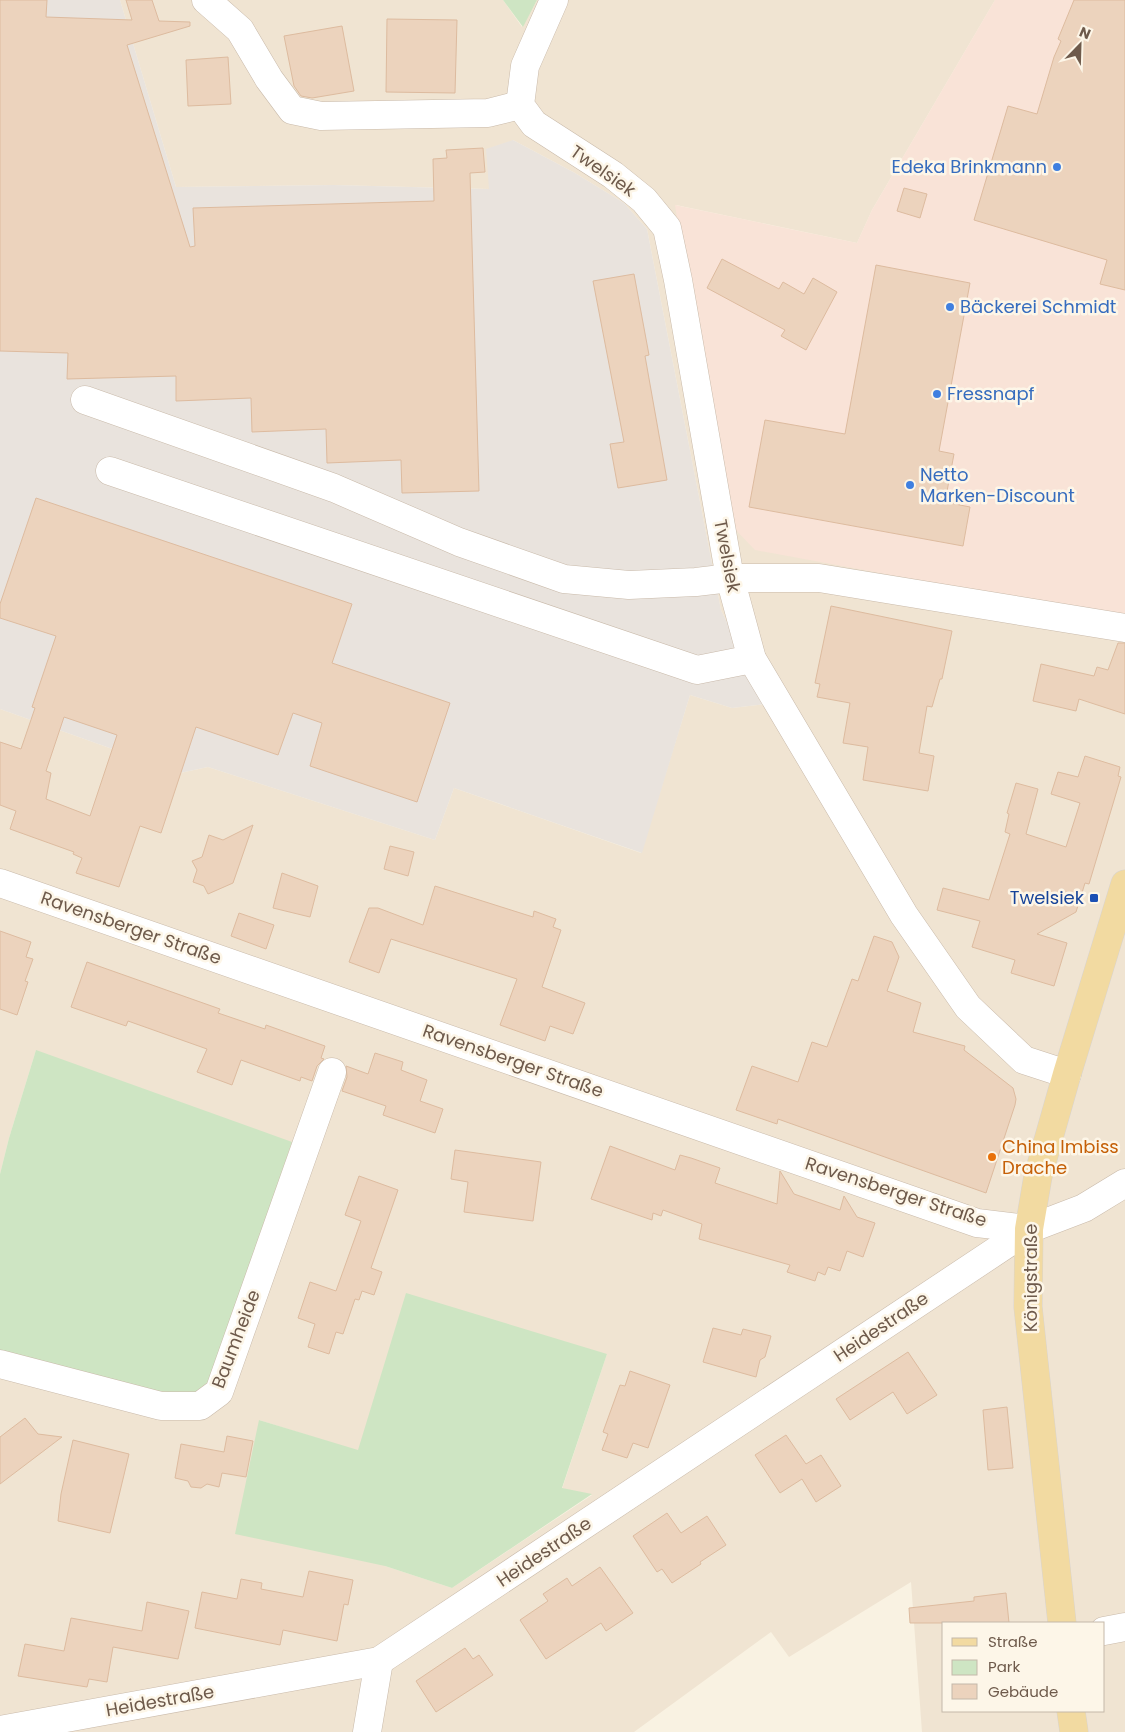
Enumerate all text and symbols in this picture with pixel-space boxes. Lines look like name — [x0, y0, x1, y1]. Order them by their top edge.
north arrow — [1055, 20, 1105, 70]
text: N — [1076, 22, 1094, 44]
street label: Twelsiek — [566, 139, 642, 203]
place label: Edeka Brinkmann — [891, 154, 1047, 179]
marker: Edeka Brinkmann — [1051, 161, 1063, 173]
place label: Bäckerei Schmidt — [960, 294, 1116, 319]
marker: Bäckerei Schmidt — [944, 301, 956, 313]
place label: Fressnapf — [947, 381, 1035, 406]
marker: Fressnapf — [931, 388, 943, 400]
place label: Netto Marken-Discount — [920, 462, 1075, 508]
marker: Netto Marken-Discount — [904, 479, 916, 491]
street label: Twelsiek — [708, 517, 747, 595]
street label: Ravensberger Straße — [37, 885, 225, 970]
place label: Twelsiek — [1010, 885, 1085, 910]
marker: Twelsiek — [1088, 892, 1100, 904]
street label: Ravensberger Straße — [419, 1018, 607, 1103]
place label: China Imbiss Drache — [1002, 1134, 1119, 1180]
street label: Ravensberger Straße — [802, 1150, 990, 1233]
marker: China Imbiss Drache — [986, 1151, 998, 1163]
street label: Königstraße — [1018, 1224, 1043, 1332]
street label: Baumheide — [205, 1286, 266, 1392]
street label: Heidestraße — [828, 1286, 933, 1368]
street label: Heidestraße — [491, 1511, 596, 1593]
legend — [942, 1622, 1105, 1712]
text: Straße — [988, 1631, 1038, 1652]
text: Park — [988, 1656, 1020, 1677]
street label: Heidestraße — [104, 1679, 216, 1722]
text: Gebäude — [988, 1681, 1058, 1702]

